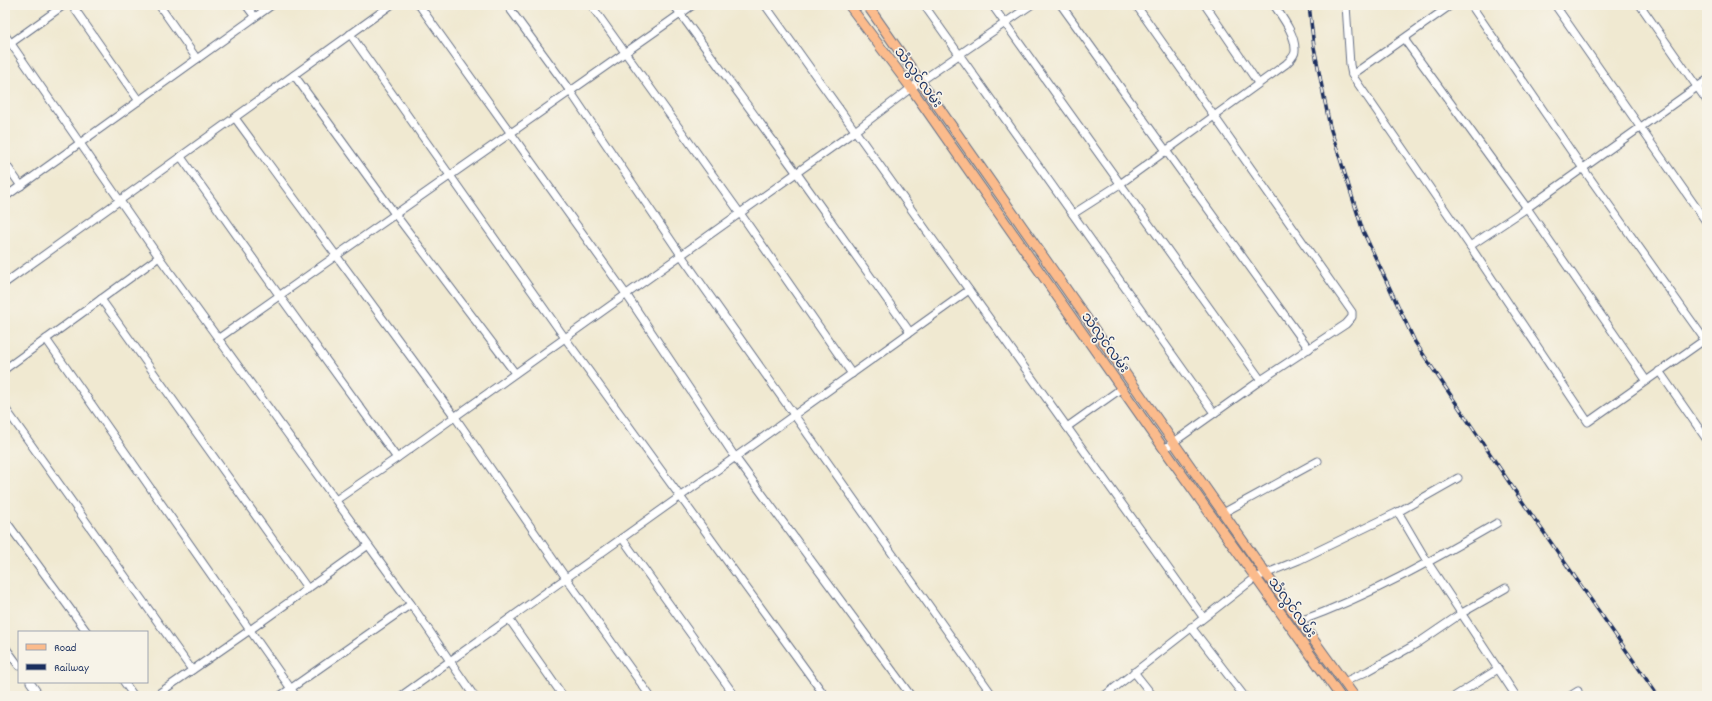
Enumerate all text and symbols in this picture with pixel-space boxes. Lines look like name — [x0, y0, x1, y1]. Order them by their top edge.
street label: သံလွင်လမ်း — [889, 43, 948, 113]
street label: သံလွင်လမ်း — [1076, 308, 1135, 378]
street label: သံလွင်လမ်း — [1263, 573, 1322, 643]
legend — [18, 631, 148, 683]
text: Road — [54, 640, 76, 657]
text: Railway — [54, 660, 90, 677]

